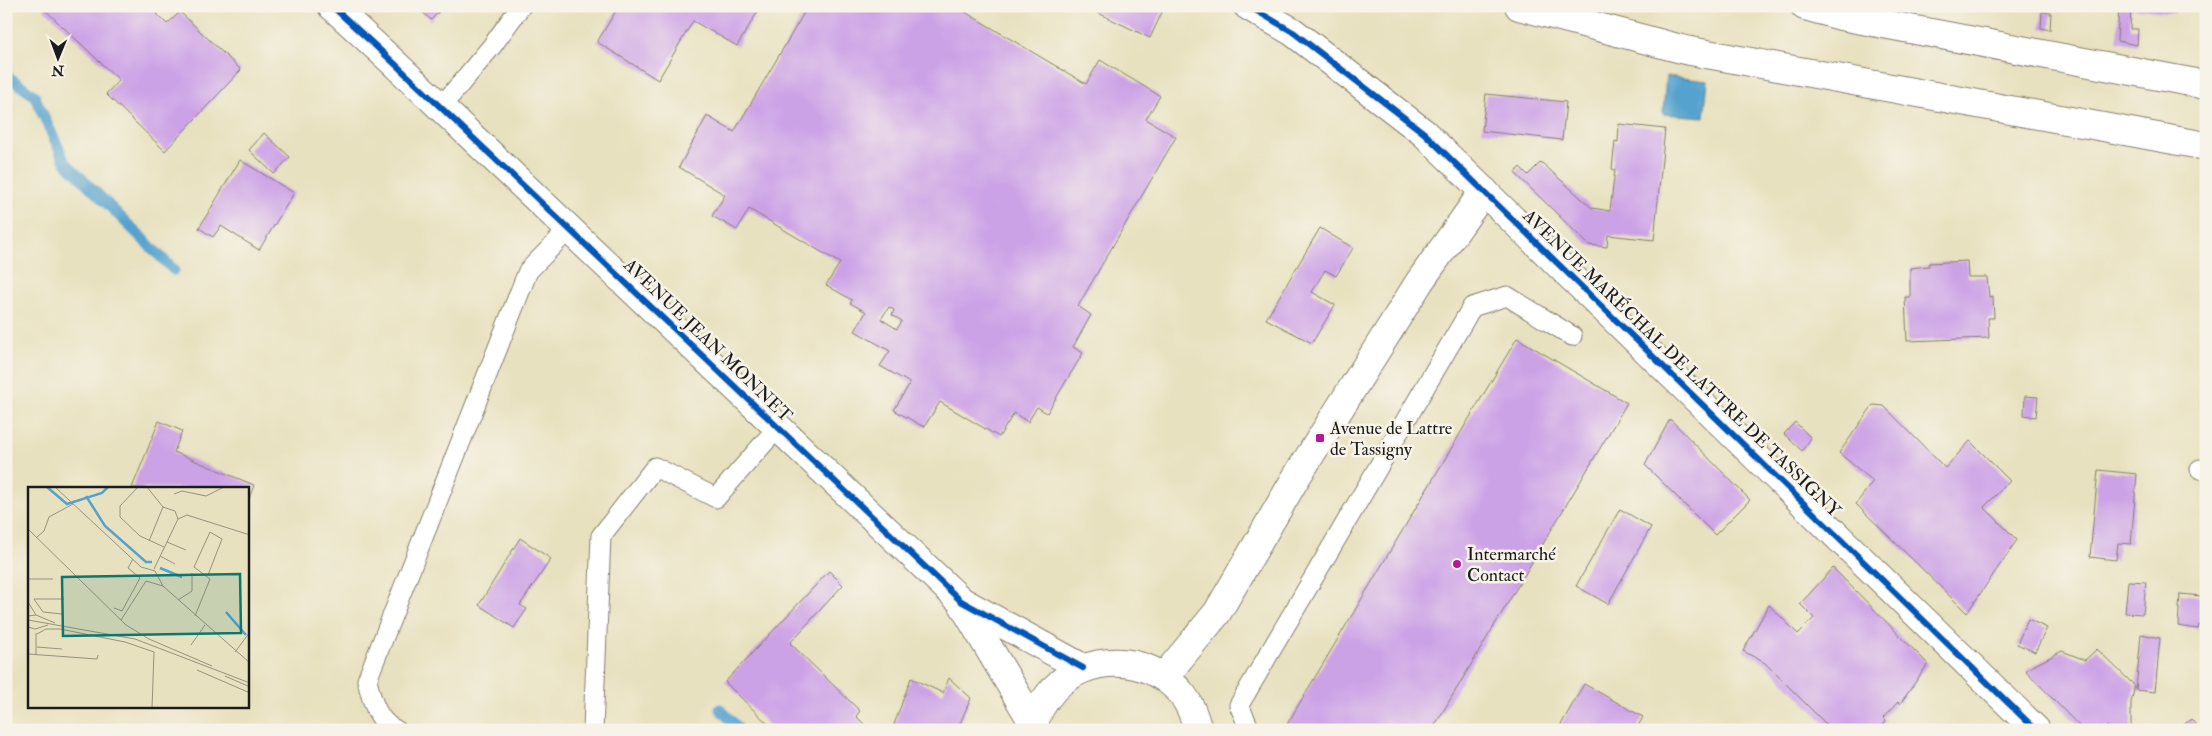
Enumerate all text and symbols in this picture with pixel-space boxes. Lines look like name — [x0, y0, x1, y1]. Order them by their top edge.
north arrow — [32, 32, 82, 82]
text: N — [51, 62, 65, 79]
street label: AVENUE MARÉCHAL DE LATTRE DE TASSIGNY — [1517, 204, 1846, 523]
street label: AVENUE JEAN MONNET — [618, 253, 797, 427]
place label: Avenue de Lattre de Tassigny — [1329, 417, 1453, 461]
marker: Avenue de Lattre de Tassigny — [1314, 432, 1326, 444]
inset map — [28, 487, 249, 708]
place label: Intermarché Contact — [1467, 543, 1556, 587]
marker: Intermarché Contact — [1451, 558, 1463, 570]

